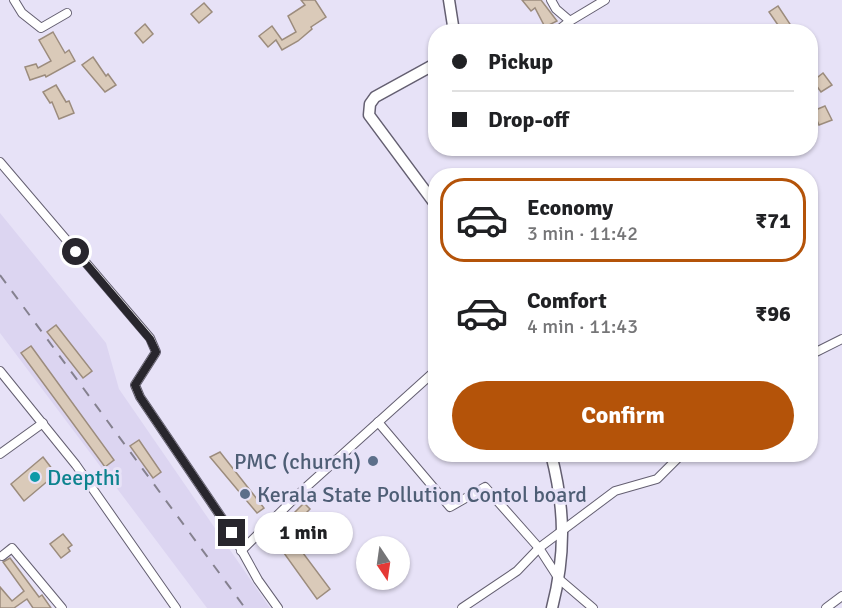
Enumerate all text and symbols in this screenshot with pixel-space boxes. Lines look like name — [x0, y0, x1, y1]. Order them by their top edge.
text: Pickup — [488, 48, 553, 75]
text: Drop-off — [488, 106, 569, 133]
icon: car — [455, 193, 509, 247]
text: Economy — [527, 194, 613, 221]
text: ₹71 — [755, 207, 791, 234]
text: 3 min · 11:42 — [527, 221, 638, 246]
route start — [62, 238, 89, 265]
icon: car — [455, 286, 509, 340]
text: Comfort — [527, 287, 607, 314]
text: ₹96 — [755, 300, 791, 327]
text: 4 min · 11:43 — [527, 314, 638, 339]
button: Confirm — [452, 381, 794, 450]
place label: PMC (church) — [234, 448, 361, 475]
marker: PMC (church) — [366, 454, 380, 468]
place label: Deepthi — [47, 464, 121, 491]
marker: Deepthi — [28, 470, 42, 484]
place label: Kerala State Pollution Contol board — [257, 481, 587, 508]
marker: Kerala State Pollution Contol board — [238, 487, 252, 501]
callout: 1 min — [253, 512, 352, 554]
route end — [218, 519, 245, 546]
text: 1 min — [279, 520, 328, 545]
north arrow — [356, 536, 410, 590]
map controls — [356, 536, 410, 590]

